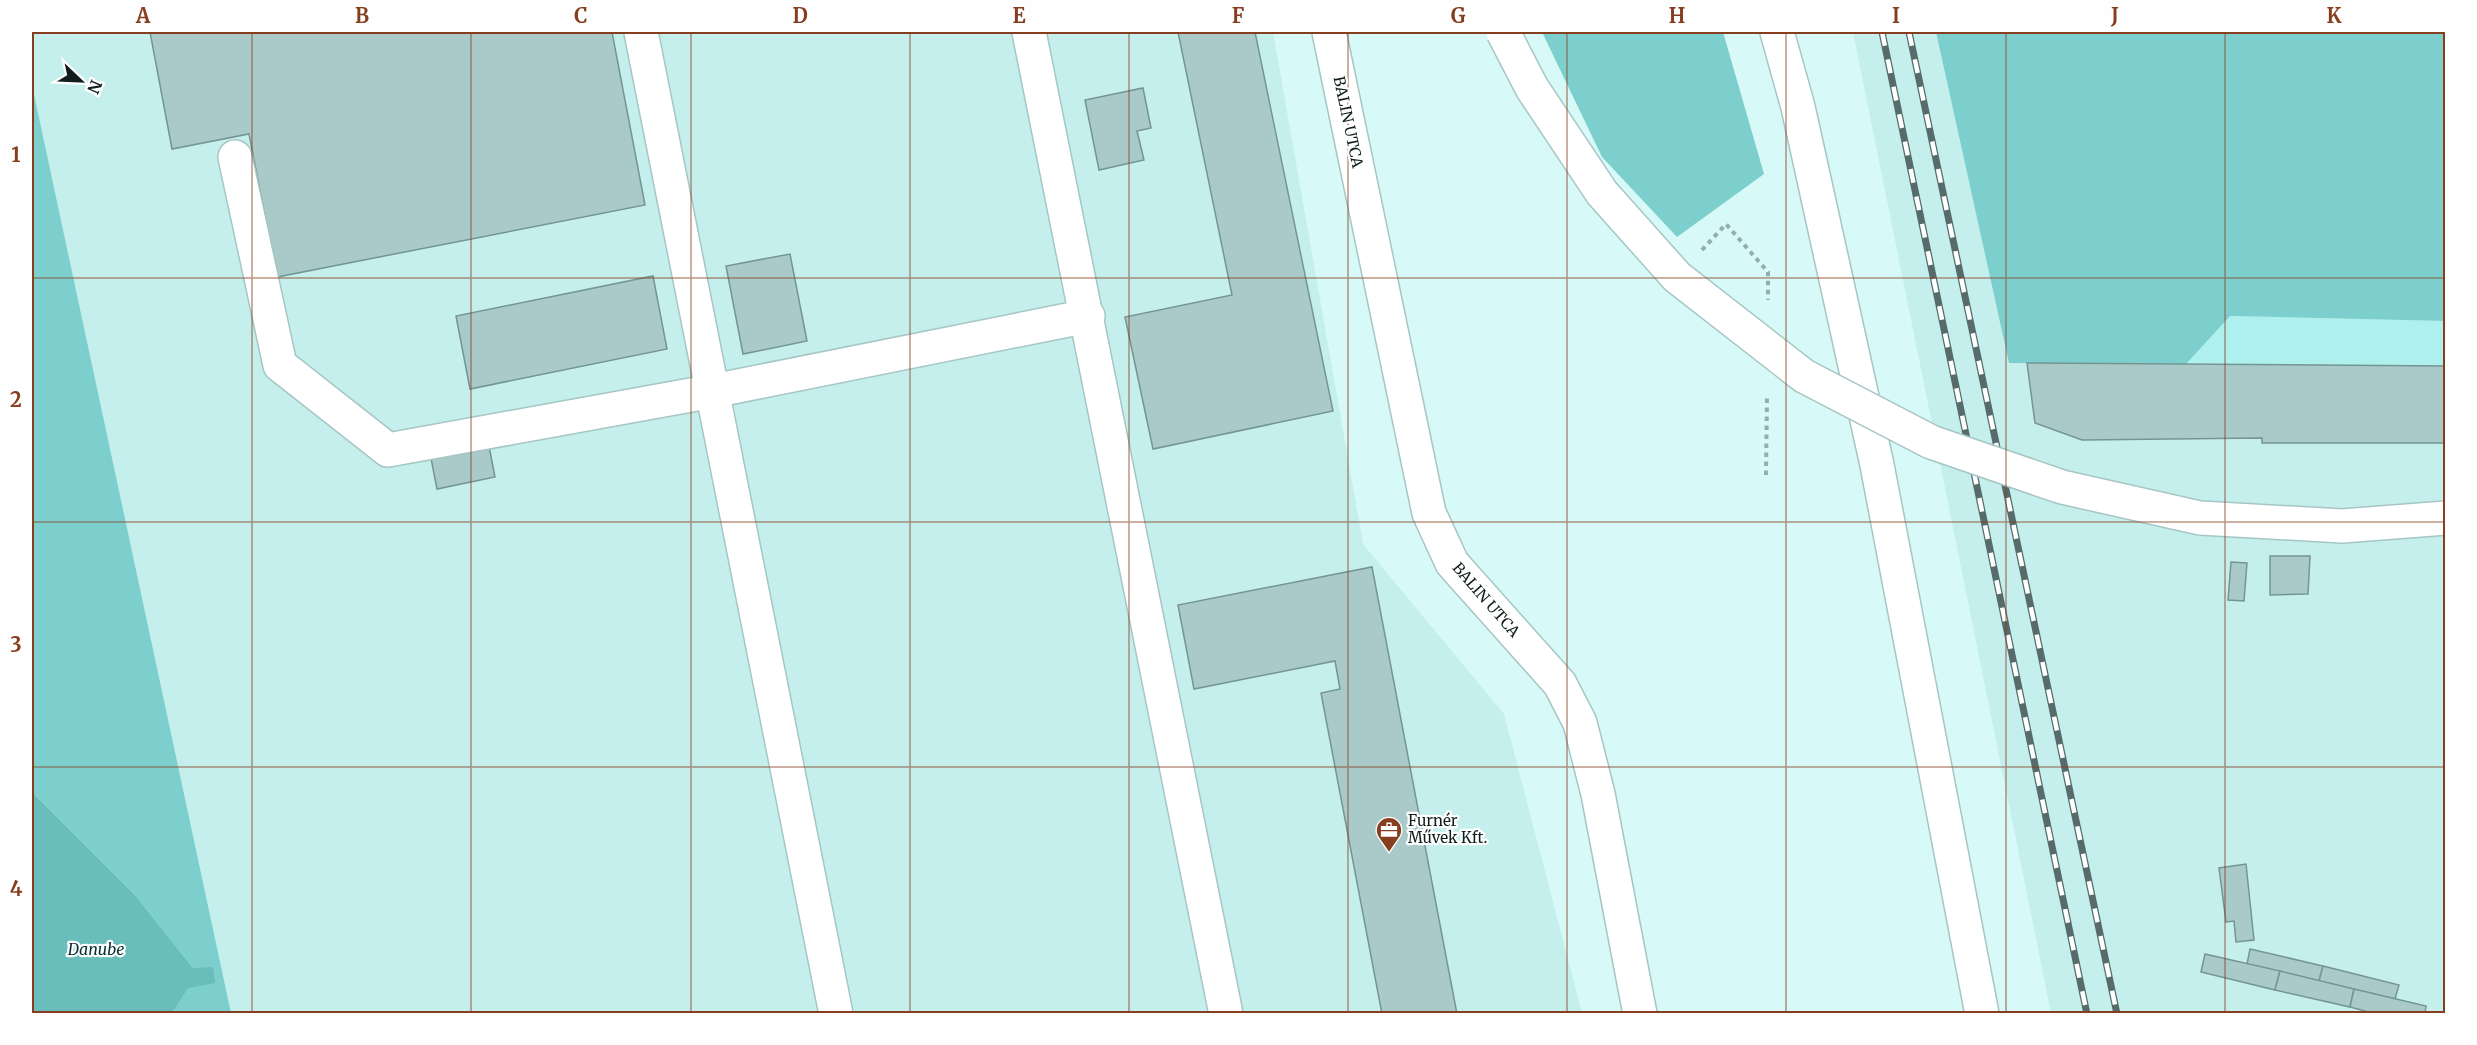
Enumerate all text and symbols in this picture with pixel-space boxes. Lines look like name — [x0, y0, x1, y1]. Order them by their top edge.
text: A — [135, 3, 151, 28]
text: B — [355, 3, 369, 28]
text: C — [574, 3, 588, 28]
text: D — [792, 3, 808, 28]
text: E — [1012, 3, 1026, 28]
text: F — [1232, 3, 1245, 28]
text: G — [1451, 3, 1466, 28]
text: H — [1669, 3, 1685, 28]
text: I — [1892, 3, 1900, 28]
text: J — [2110, 3, 2119, 28]
text: K — [2327, 3, 2342, 28]
north arrow — [51, 51, 111, 111]
street label: BALIN UTCA — [1330, 74, 1368, 170]
text: N — [83, 77, 106, 97]
text: 1 — [11, 142, 21, 167]
text: 2 — [10, 387, 22, 412]
street label: BALIN UTCA — [1449, 558, 1524, 641]
text: 3 — [10, 632, 22, 657]
place label: Furnér Művek Kft. — [1408, 811, 1487, 847]
office icon: Furnér Művek Kft. — [1374, 815, 1404, 853]
text: 4 — [10, 876, 23, 901]
water label: Danube — [67, 939, 124, 959]

